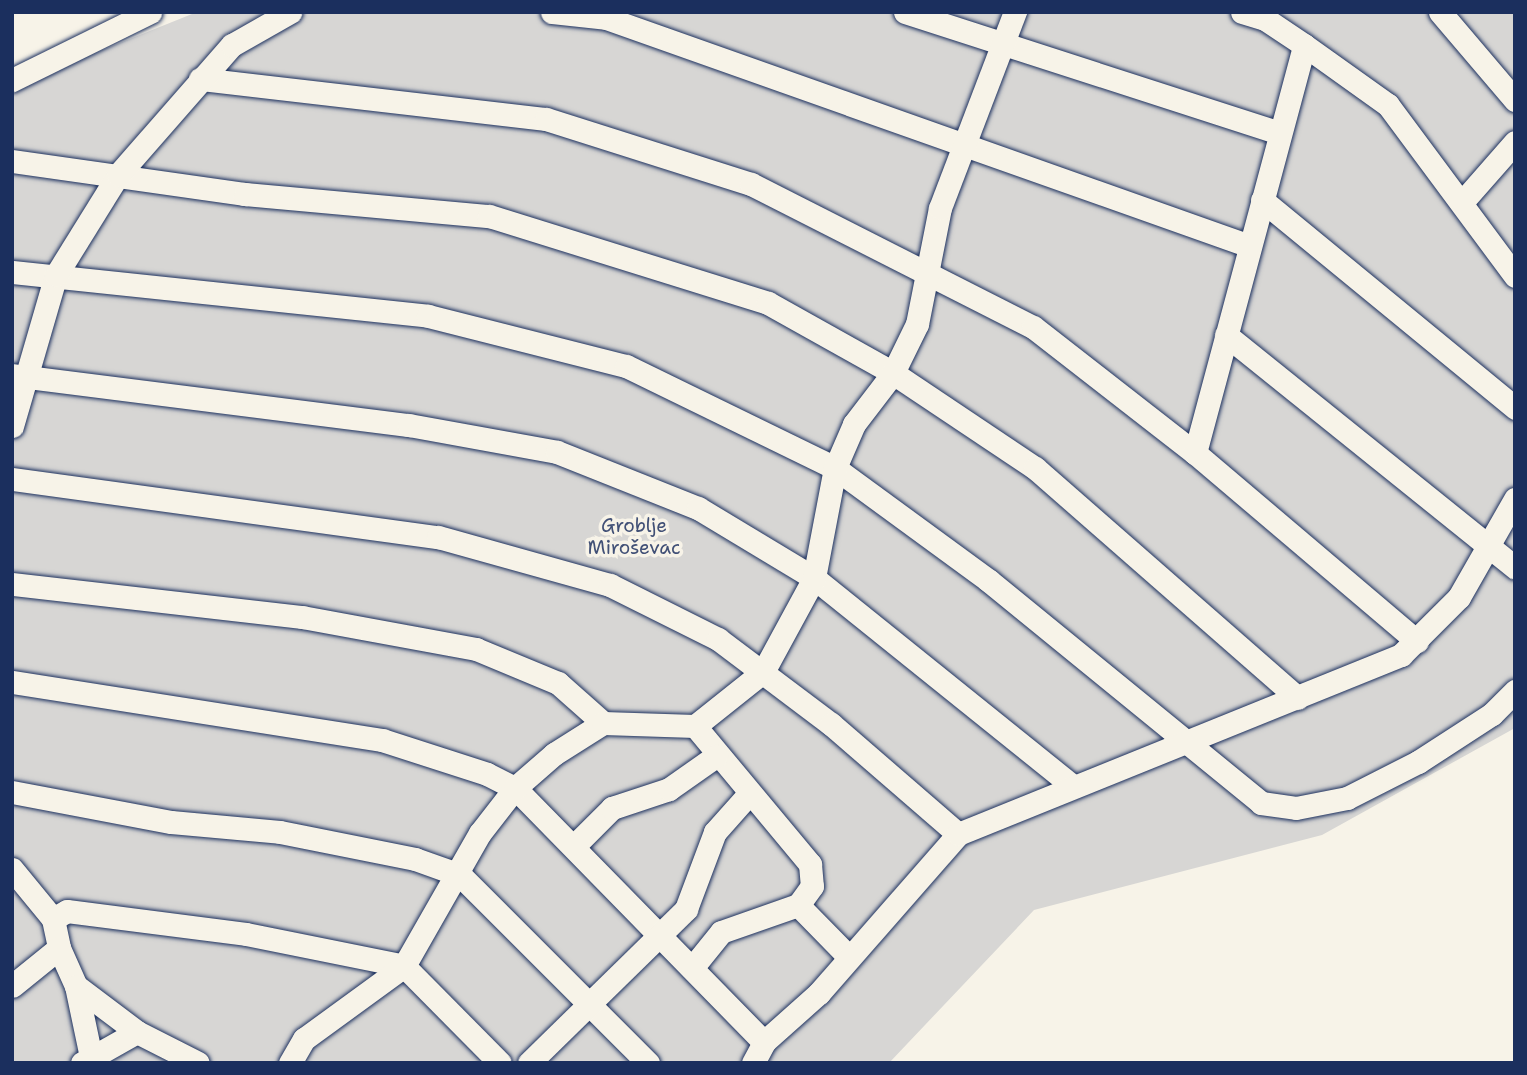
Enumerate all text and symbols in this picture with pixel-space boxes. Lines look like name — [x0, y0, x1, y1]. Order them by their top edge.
park label: Groblje Miroševac — [587, 515, 681, 559]

